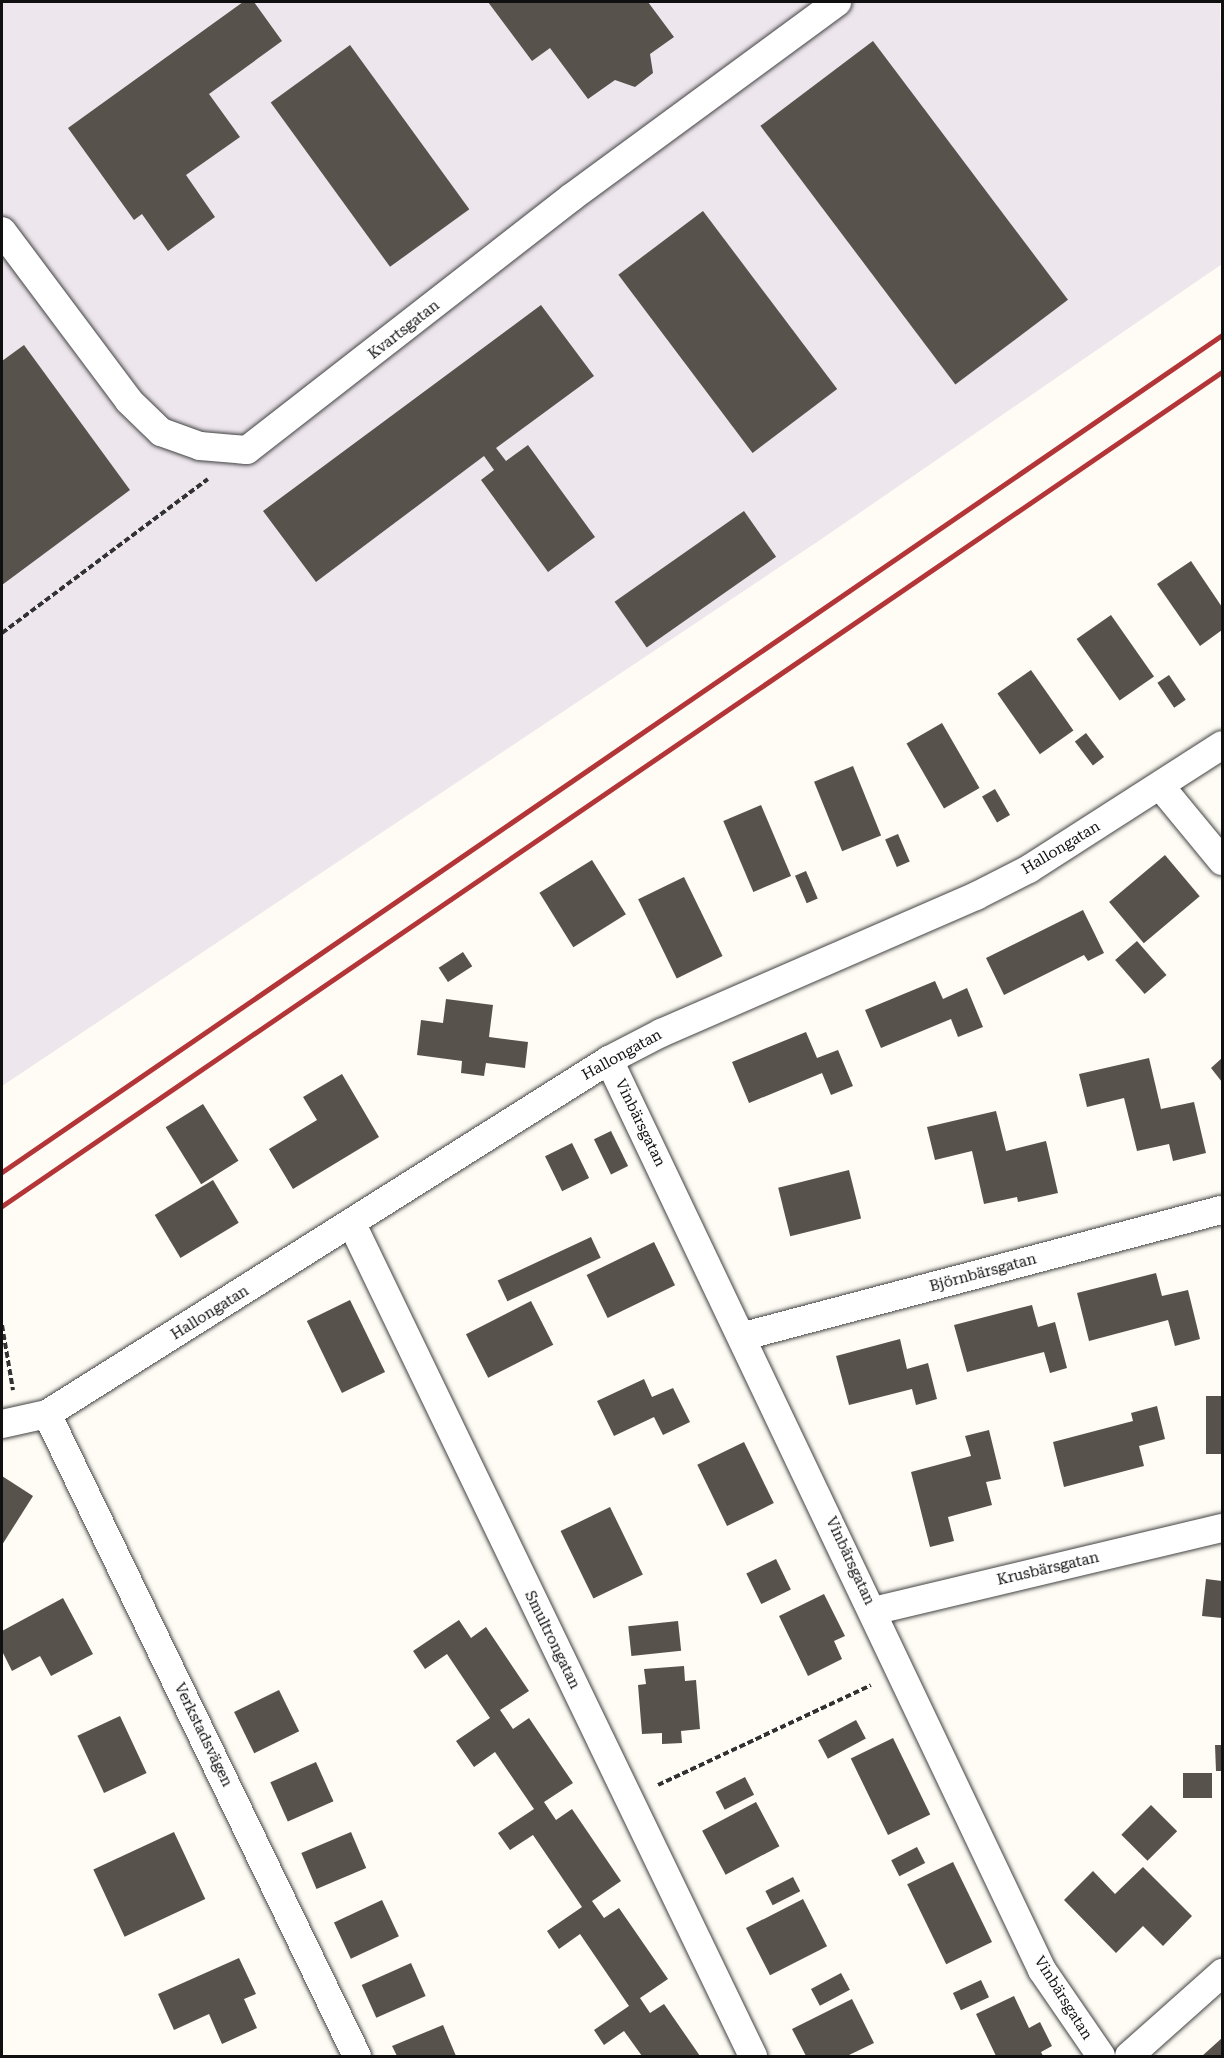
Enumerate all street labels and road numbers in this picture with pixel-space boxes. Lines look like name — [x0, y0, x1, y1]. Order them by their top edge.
street label: Kvartsgatan — [365, 297, 443, 363]
street label: Hallongatan — [1019, 818, 1103, 878]
street label: Hallongatan — [579, 1026, 665, 1084]
street label: Vinbärsgatan — [611, 1076, 669, 1170]
street label: Björnbärsgatan — [928, 1250, 1038, 1296]
street label: Hallongatan — [168, 1282, 252, 1344]
street label: Vinbärsgatan — [822, 1514, 878, 1608]
street label: Krusbärsgatan — [995, 1549, 1101, 1589]
street label: Smultrongatan — [520, 1588, 584, 1692]
street label: Verkstadsvägen — [170, 1680, 236, 1790]
street label: Vinbärsgatan — [1030, 1953, 1096, 2043]

